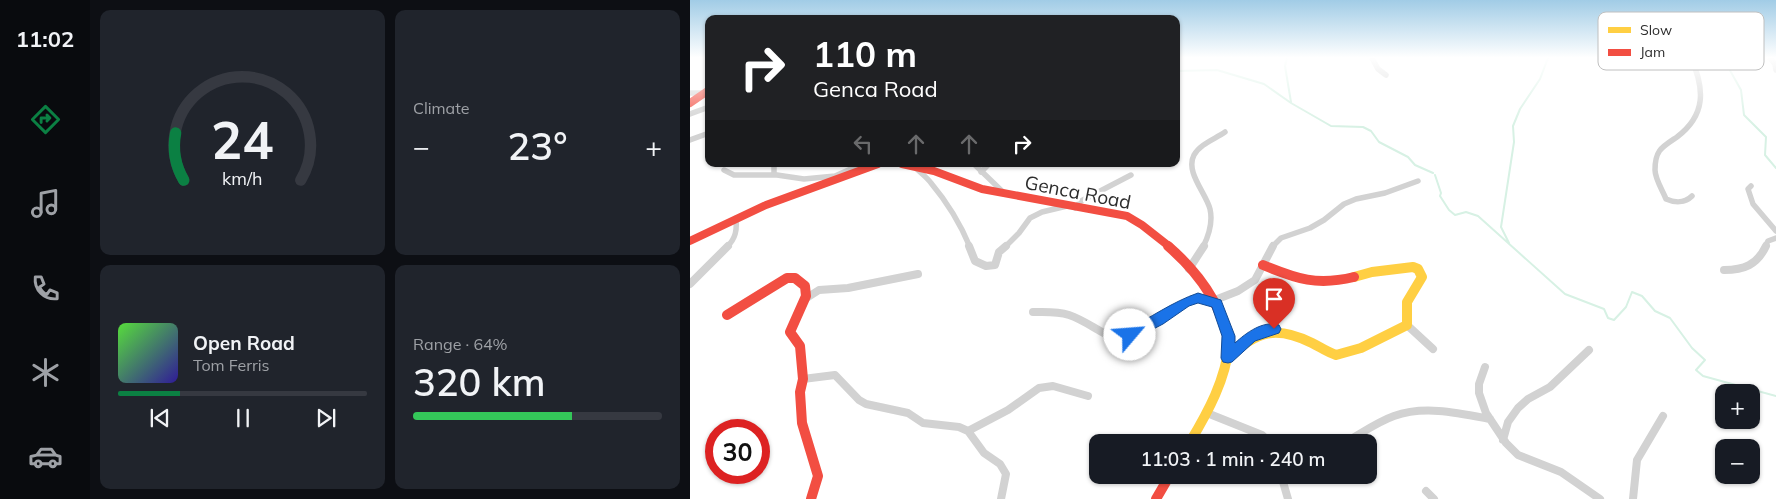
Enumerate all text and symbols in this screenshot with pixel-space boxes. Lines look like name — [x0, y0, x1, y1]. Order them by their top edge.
legend — [1598, 12, 1764, 70]
text: Slow — [1640, 21, 1672, 39]
text: 11:02 — [16, 25, 74, 53]
text: 110 m — [813, 32, 917, 76]
icon: right — [730, 35, 795, 100]
text: Jam — [1640, 43, 1665, 61]
text: Genca Road — [813, 75, 938, 103]
text: Climate — [413, 98, 469, 118]
icon: directions — [28, 102, 63, 137]
text: 24 — [211, 107, 274, 172]
text: 23° — [508, 122, 567, 170]
text: − — [413, 129, 430, 164]
text: + — [645, 129, 662, 164]
icon: left — [849, 130, 877, 158]
icon: ahead — [902, 130, 930, 158]
icon: ahead — [955, 130, 983, 158]
icon: right — [1008, 130, 1036, 158]
text: km/h — [222, 167, 263, 189]
street label: Genca Road — [1023, 170, 1133, 214]
icon: music — [28, 186, 63, 221]
icon: phone — [28, 271, 63, 306]
pin — [1253, 278, 1295, 329]
icon: arrive — [1260, 285, 1288, 313]
position arrow — [1103, 308, 1155, 360]
text: Open Road — [193, 331, 295, 355]
text: Range · 64% — [413, 334, 508, 354]
icon: climate — [28, 355, 63, 390]
text: Tom Ferris — [193, 355, 270, 375]
text: 320 km — [413, 358, 546, 406]
map controls — [1715, 384, 1760, 484]
button: + — [1715, 384, 1760, 429]
icon: previous — [146, 404, 174, 432]
icon: pause — [229, 404, 257, 432]
icon: next — [312, 404, 340, 432]
speed limit sign: 30 — [705, 419, 770, 484]
icon: car — [28, 439, 63, 474]
button: − — [1715, 439, 1760, 484]
text: 11:03 · 1 min · 240 m — [1140, 447, 1326, 471]

